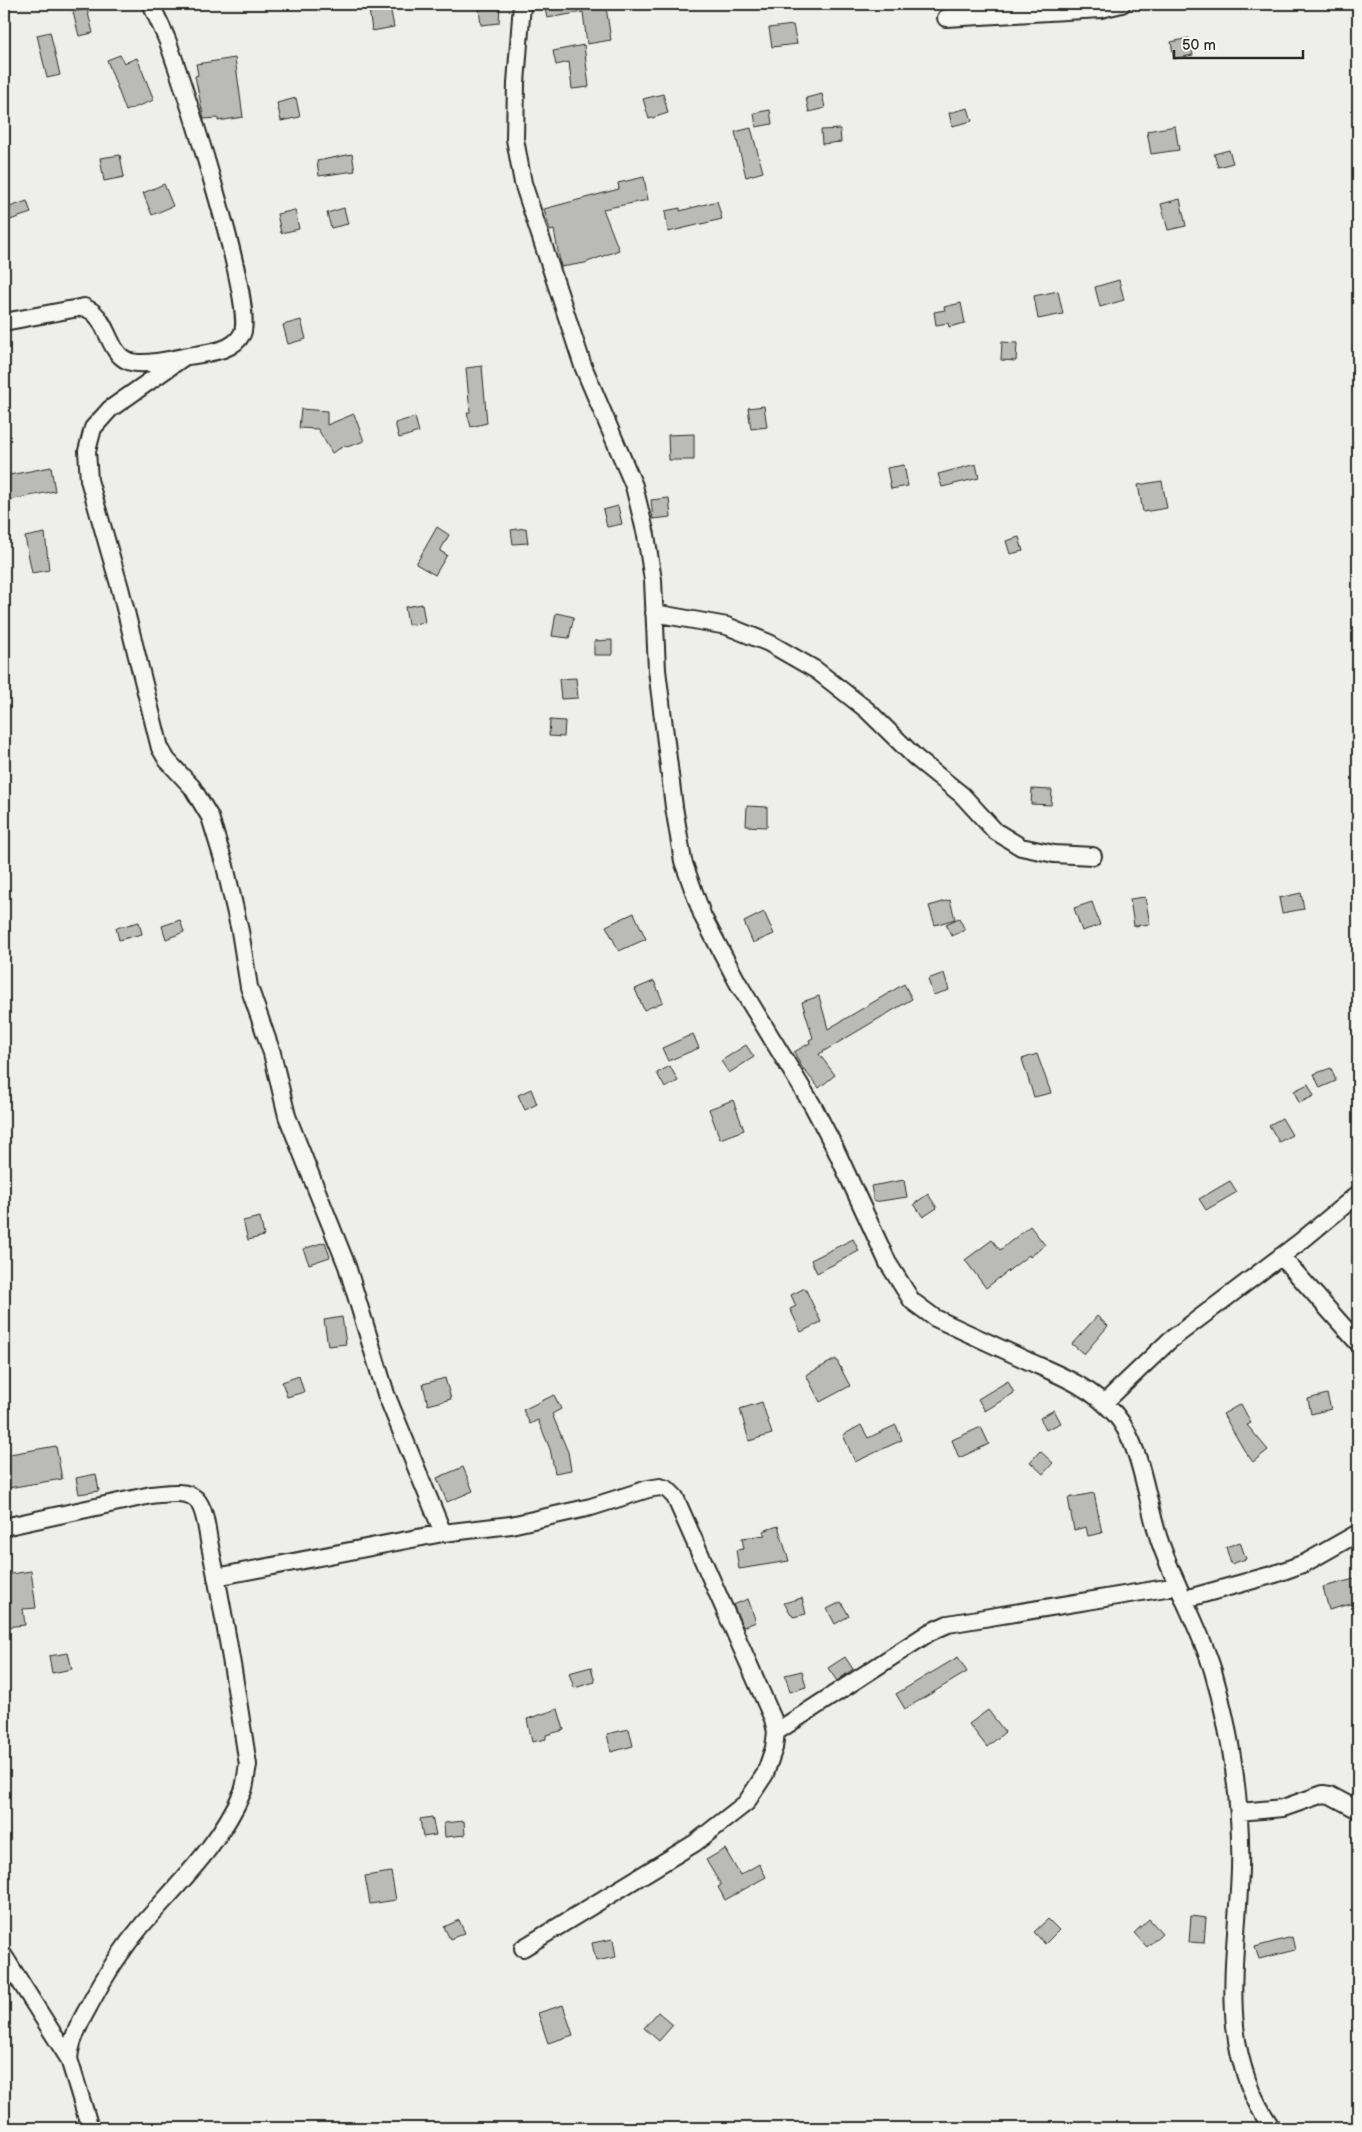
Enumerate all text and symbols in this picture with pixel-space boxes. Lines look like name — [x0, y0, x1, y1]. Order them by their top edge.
scale bar — [1174, 28, 1303, 60]
text: 50 m — [1182, 36, 1216, 55]

